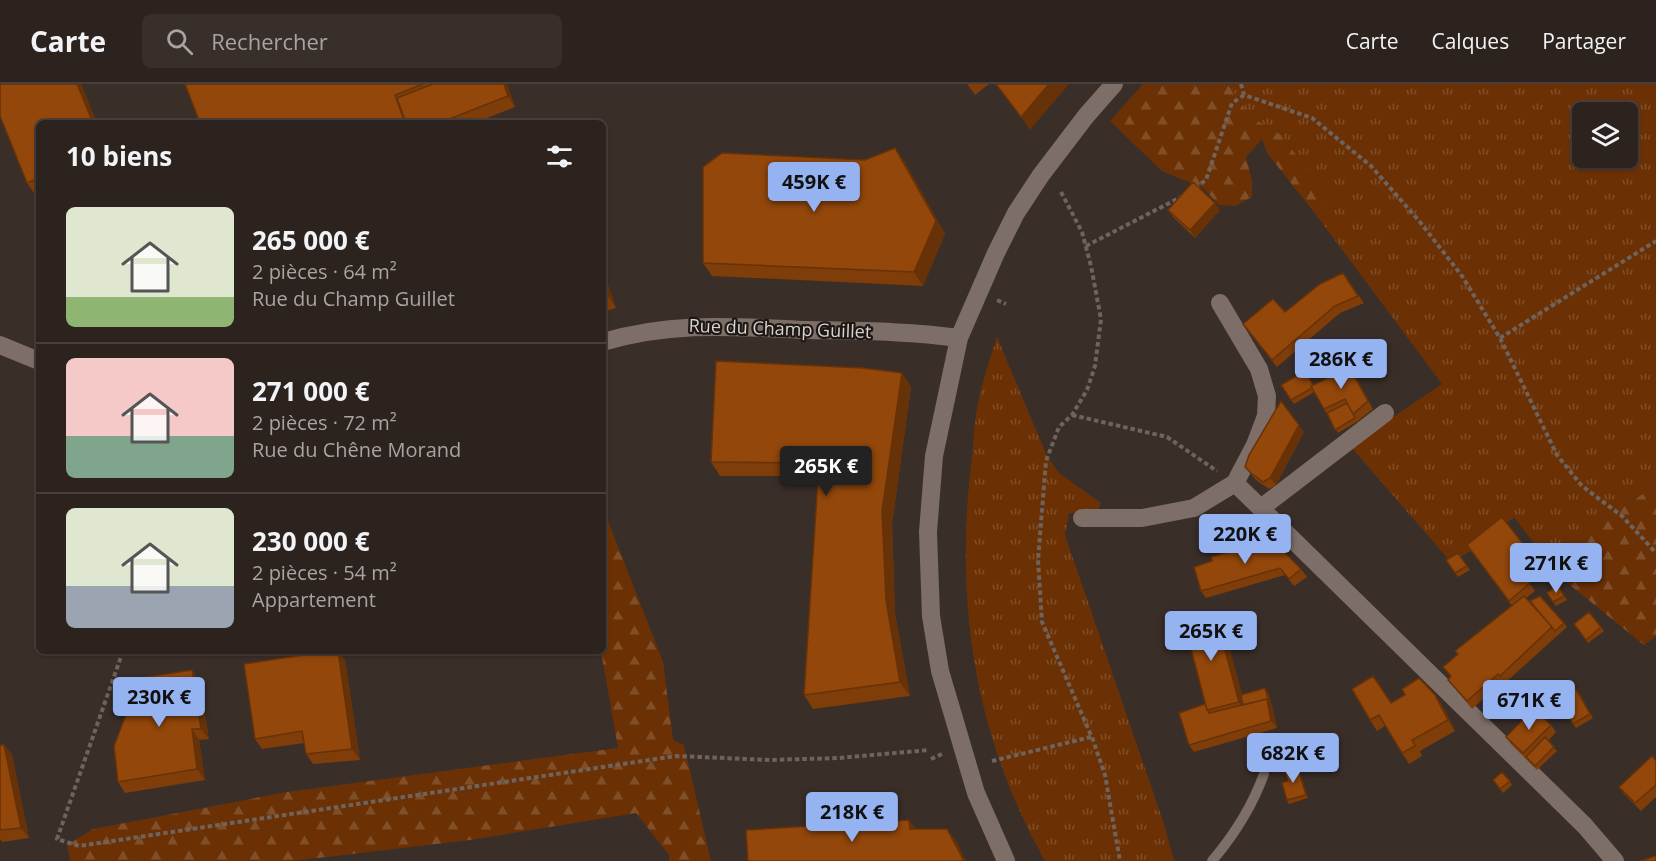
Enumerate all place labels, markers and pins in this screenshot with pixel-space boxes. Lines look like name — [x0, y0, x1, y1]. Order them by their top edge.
pin: 459K € — [765, 162, 863, 213]
pin: 286K € — [1292, 339, 1390, 390]
pin: 265K € — [777, 446, 875, 497]
pin: 220K € — [1196, 514, 1294, 565]
pin: 271K € — [1507, 543, 1605, 594]
pin: 265K € — [1162, 611, 1260, 662]
pin: 230K € — [110, 677, 208, 728]
pin: 671K € — [1480, 680, 1578, 731]
pin: 682K € — [1244, 733, 1342, 784]
pin: 218K € — [803, 792, 901, 843]

